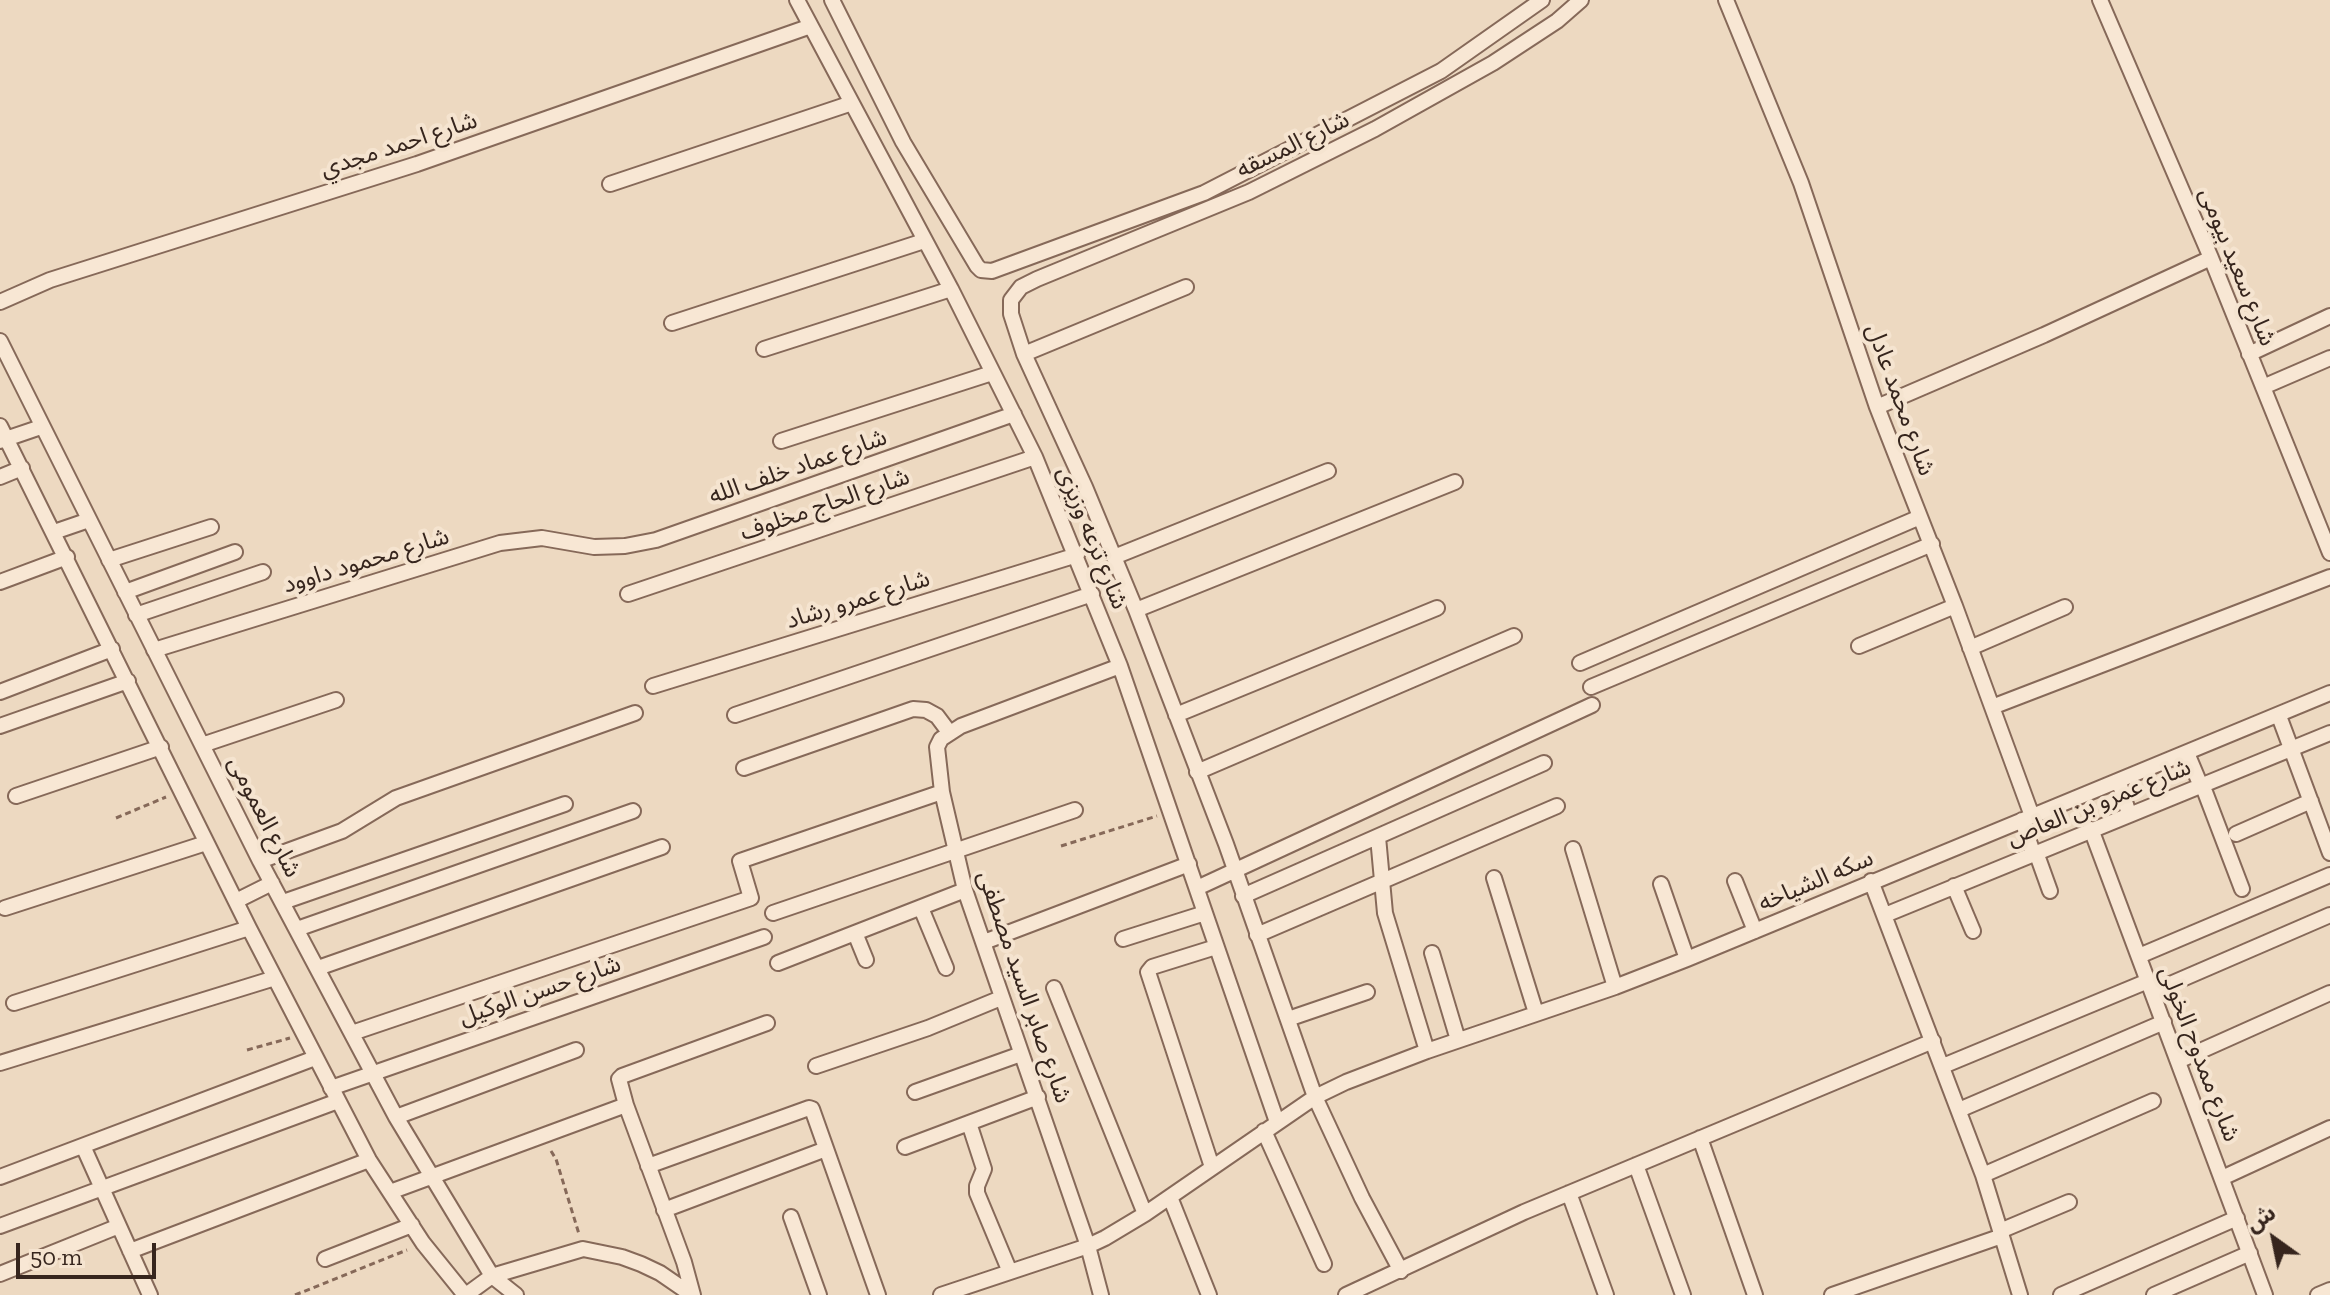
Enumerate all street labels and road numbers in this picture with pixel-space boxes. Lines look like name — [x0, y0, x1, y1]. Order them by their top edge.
street label: شارع المسقه — [1232, 105, 1354, 185]
street label: شارع احمد مجدي — [317, 106, 481, 184]
street label: شارع سعيد بيومى — [2192, 184, 2282, 350]
street label: شارع محمد عادل — [1859, 320, 1941, 480]
street label: شارع عماد خلف الله — [705, 423, 891, 511]
street label: شارع ترعه وزيزى — [1050, 462, 1134, 614]
street label: شارع الحاج مخلوف — [737, 463, 913, 547]
street label: شارع محمود داوود — [279, 522, 453, 600]
street label: شارع عمرو رشاد — [782, 564, 934, 636]
street label: شارع العمومى — [221, 752, 307, 882]
street label: شارع عمرو بن العاص — [2003, 753, 2195, 853]
street label: سكه الشياخه — [1754, 844, 1878, 918]
street label: شارع صابر السيد مصطفى — [971, 867, 1077, 1107]
street label: شارع حسن الوكيل — [455, 950, 625, 1032]
street label: شارع ممدوح الخولى — [2152, 962, 2246, 1146]

